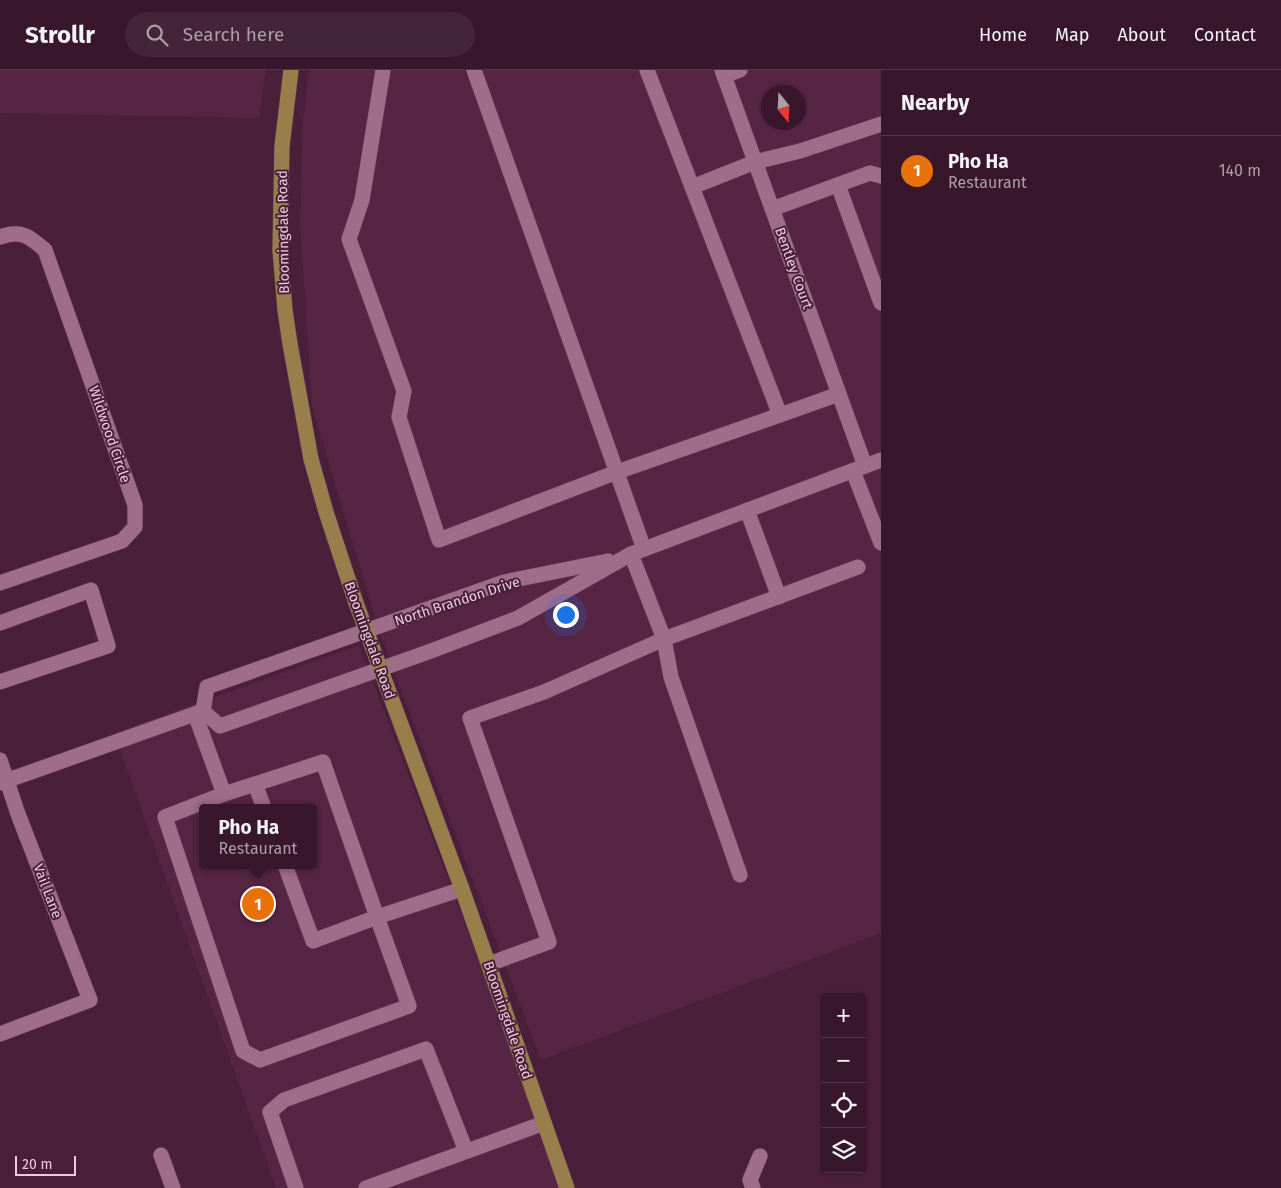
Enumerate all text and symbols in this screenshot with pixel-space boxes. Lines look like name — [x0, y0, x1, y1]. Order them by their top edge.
search box — [125, 12, 475, 57]
text: Strollr — [25, 21, 95, 49]
icon: search — [143, 21, 171, 49]
text: Search here — [183, 23, 284, 46]
text: Home — [979, 24, 1027, 46]
text: Map — [1055, 24, 1089, 46]
text: About — [1117, 24, 1166, 46]
text: Contact — [1194, 24, 1256, 46]
north arrow — [761, 85, 806, 130]
text: Nearby — [901, 90, 969, 116]
text: Pho Ha — [948, 150, 1009, 173]
text: 1 — [913, 161, 921, 180]
text: 140 m — [1219, 161, 1261, 180]
street label: Bloomingdale Road — [274, 170, 293, 294]
text: Restaurant — [948, 173, 1027, 192]
street label: Bentley Court — [771, 225, 817, 312]
street label: Wildwood Circle — [85, 383, 134, 485]
street label: North Brandon Drive — [392, 573, 522, 630]
street label: Bloomingdale Road — [340, 579, 399, 701]
your location — [553, 602, 579, 628]
popup — [199, 804, 317, 869]
text: Pho Ha — [219, 816, 279, 839]
text: Restaurant — [219, 839, 297, 858]
street label: Vail Lane — [29, 862, 66, 921]
pin: 1 — [242, 885, 274, 923]
street label: Bloomingdale Road — [479, 959, 536, 1081]
map controls — [821, 993, 866, 1173]
button: + — [821, 993, 866, 1038]
button: − — [821, 1038, 866, 1083]
button: locate — [821, 1083, 866, 1128]
button: layers — [821, 1128, 866, 1173]
scale bar — [15, 1153, 76, 1176]
text: 20 m — [22, 1156, 52, 1173]

